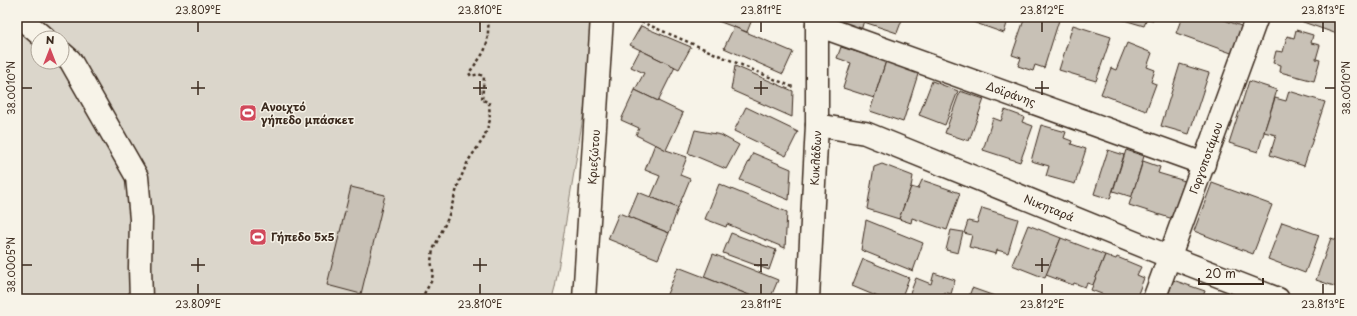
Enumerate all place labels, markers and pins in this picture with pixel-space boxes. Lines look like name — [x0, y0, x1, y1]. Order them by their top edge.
place label: Ανοιχτό γήπεδο μπάσκετ — [261, 98, 354, 128]
sports icon: Ανοιχτό γήπεδο μπάσκετ — [238, 103, 258, 123]
sports icon: Γήπεδο 5x5 — [248, 227, 268, 247]
place label: Γήπεδο 5x5 — [271, 228, 334, 245]

